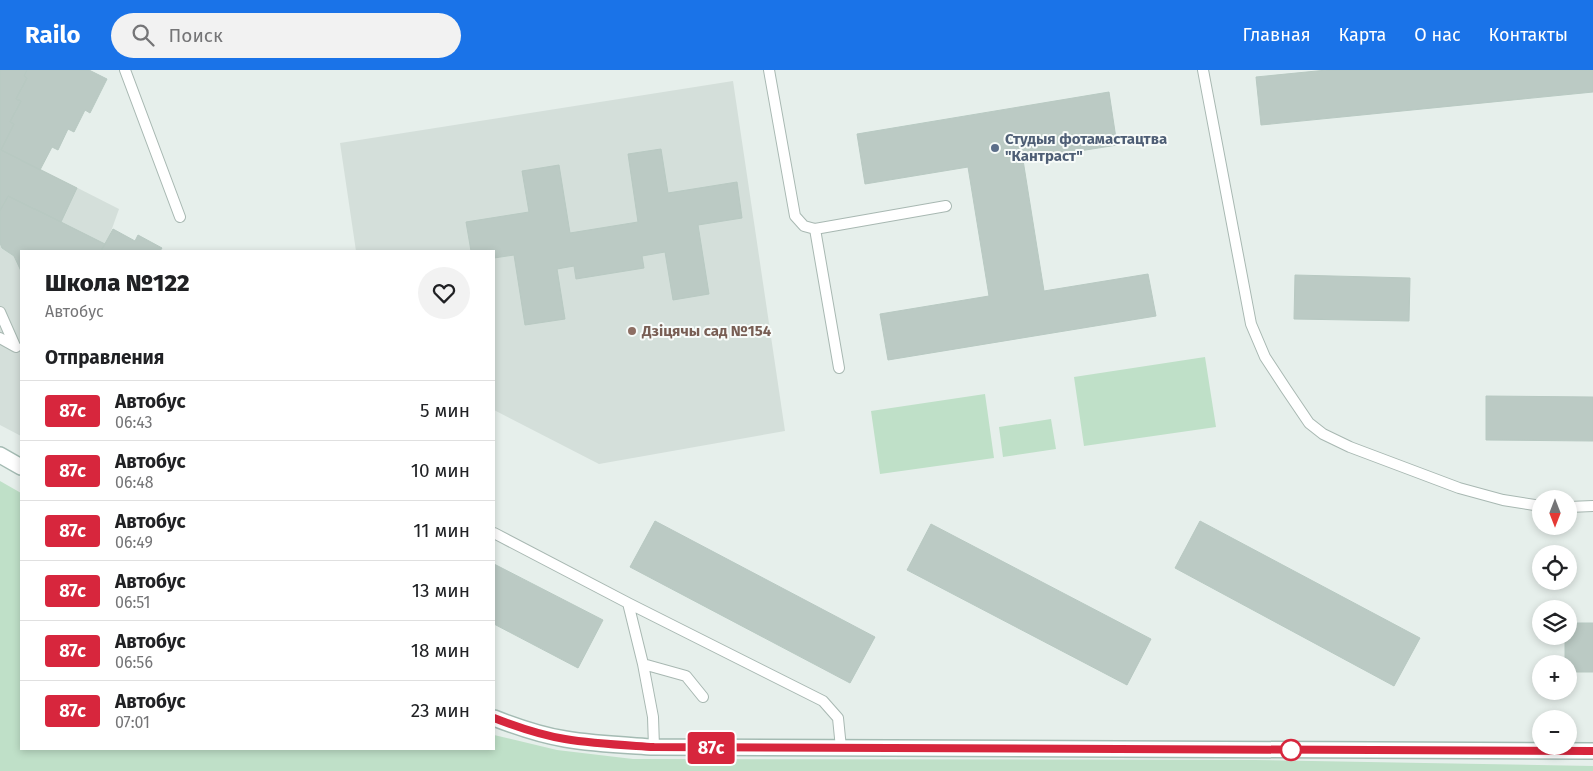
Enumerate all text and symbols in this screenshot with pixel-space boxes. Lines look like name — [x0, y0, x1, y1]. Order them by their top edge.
search box — [111, 13, 461, 58]
text: Railo — [25, 21, 81, 49]
icon: search — [129, 21, 157, 49]
text: Поиск — [169, 24, 223, 47]
text: Главная — [1243, 24, 1311, 46]
text: Карта — [1339, 24, 1386, 46]
text: О нас — [1414, 24, 1461, 46]
text: Контакты — [1489, 24, 1568, 46]
place label: Студыя фотамастацтва "Кантраст" — [1005, 130, 1167, 165]
marker: Студыя фотамастацтва "Кантраст" — [989, 142, 1001, 154]
button: heart — [418, 267, 470, 319]
text: Школа №122 — [45, 269, 190, 297]
text: Автобус — [45, 302, 104, 321]
place label: Дзіцячы сад №154 — [641, 322, 772, 340]
marker: Дзіцячы сад №154 — [626, 325, 638, 337]
text: Отправления — [45, 346, 164, 369]
text: Автобус — [115, 390, 186, 413]
text: 5 мин — [420, 399, 470, 422]
text: 87с — [59, 400, 86, 422]
text: 06:43 — [115, 413, 152, 432]
text: Автобус — [115, 450, 186, 473]
text: 10 мин — [411, 459, 470, 482]
text: 87с — [59, 460, 86, 482]
text: 06:48 — [115, 473, 154, 492]
north arrow — [1532, 490, 1578, 535]
map controls — [1532, 490, 1577, 755]
text: Автобус — [115, 510, 186, 533]
text: 11 мин — [413, 519, 470, 542]
text: 87с — [59, 520, 86, 542]
text: 06:49 — [115, 533, 153, 552]
button: locate — [1532, 545, 1577, 590]
text: Автобус — [115, 570, 186, 593]
text: 13 мин — [412, 579, 470, 602]
text: 87с — [59, 580, 86, 602]
text: 06:51 — [115, 593, 151, 612]
button: layers — [1532, 600, 1577, 645]
text: Автобус — [115, 630, 186, 653]
text: 18 мин — [411, 639, 470, 662]
text: 87с — [59, 640, 86, 662]
text: 06:56 — [115, 653, 153, 672]
button: + — [1532, 655, 1577, 700]
text: Автобус — [115, 690, 186, 713]
text: 23 мин — [411, 699, 470, 722]
text: 87с — [59, 700, 86, 722]
button: − — [1532, 710, 1577, 755]
text: 07:01 — [115, 713, 150, 732]
line badge: 87с — [682, 732, 740, 764]
text: 87с — [698, 737, 724, 759]
unlabelled marker — [1280, 739, 1302, 761]

